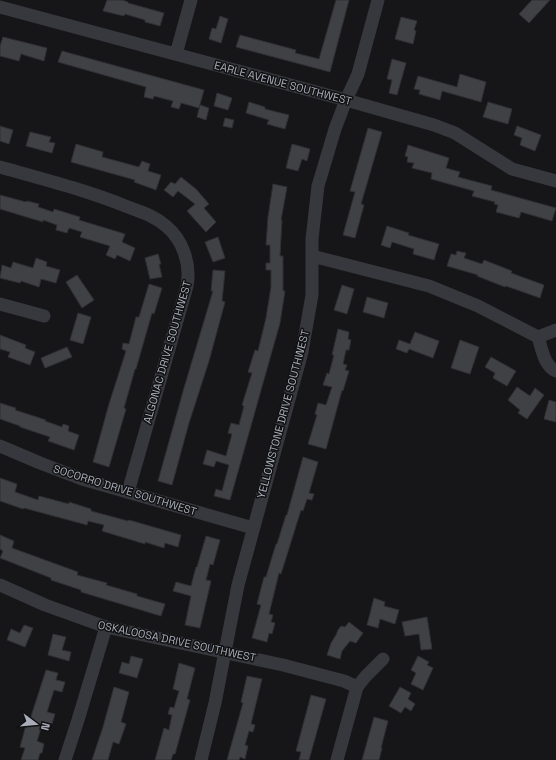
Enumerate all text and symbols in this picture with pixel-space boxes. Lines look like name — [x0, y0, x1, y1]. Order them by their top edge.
street label: EARLE AVENUE SOUTHWEST — [213, 58, 354, 108]
street label: ALGONAC DRIVE SOUTHWEST — [140, 278, 194, 425]
street label: YELLOWSTONE DRIVE SOUTHWEST — [254, 327, 312, 500]
street label: SOCORRO DRIVE SOUTHWEST — [52, 462, 199, 519]
street label: OSKALOOSA DRIVE SOUTHWEST — [97, 617, 258, 665]
north arrow — [16, 704, 56, 744]
text: N — [38, 721, 53, 732]

